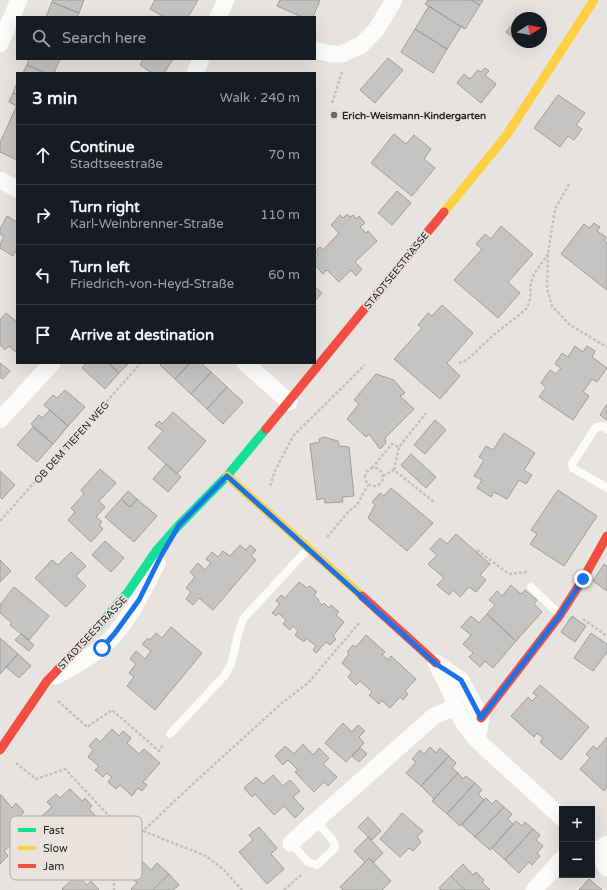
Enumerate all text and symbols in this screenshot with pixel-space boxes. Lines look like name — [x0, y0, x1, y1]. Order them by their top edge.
north arrow — [511, 12, 547, 48]
search box — [16, 16, 316, 60]
icon: search — [30, 27, 52, 49]
text: Search here — [62, 29, 146, 47]
text: 3 min — [32, 88, 77, 109]
text: Walk · 240 m — [220, 90, 300, 106]
marker: Erich-Weismann-Kindergarten — [329, 110, 339, 120]
place label: Erich-Weismann-Kindergarten — [342, 110, 486, 122]
text: Continue — [70, 138, 134, 156]
icon: ahead — [32, 144, 54, 166]
text: 70 m — [268, 147, 300, 163]
text: Stadtseestraße — [70, 156, 163, 172]
text: Turn right — [70, 198, 140, 216]
icon: right — [32, 204, 54, 226]
text: 110 m — [260, 207, 300, 223]
text: Karl-Weinbrenner-Straße — [70, 216, 224, 232]
street label: STADTSEESTRASSE — [362, 230, 432, 312]
text: Turn left — [70, 258, 130, 276]
icon: left — [32, 264, 54, 286]
text: 60 m — [268, 267, 300, 283]
text: Friedrich-von-Heyd-Straße — [70, 276, 234, 292]
icon: arrive — [32, 324, 54, 346]
text: Arrive at destination — [70, 326, 214, 344]
street label: OB DEM TIEFEN WEG — [32, 399, 112, 486]
route end — [574, 570, 592, 588]
street label: STADTSEESTRASSE — [56, 593, 130, 672]
route start — [93, 639, 111, 657]
map controls — [559, 806, 595, 878]
button: + — [559, 806, 595, 842]
legend — [10, 816, 142, 880]
text: Fast — [43, 824, 64, 837]
text: Slow — [43, 842, 68, 855]
button: − — [559, 842, 595, 878]
text: Jam — [43, 860, 64, 873]

